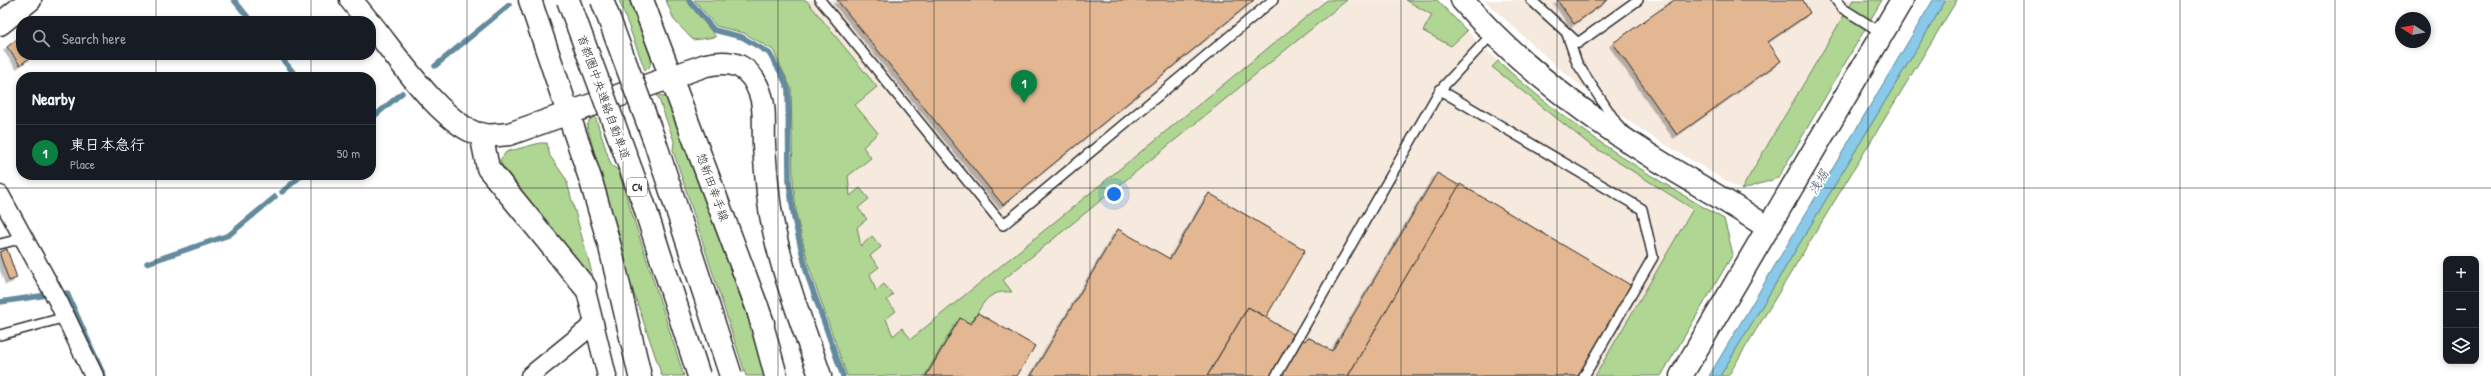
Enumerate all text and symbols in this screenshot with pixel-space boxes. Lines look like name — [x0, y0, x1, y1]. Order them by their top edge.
north arrow — [2395, 12, 2431, 48]
search box — [16, 16, 376, 60]
icon: search — [30, 27, 52, 49]
text: Search here — [62, 28, 126, 49]
street label: 首都圏中央連絡自動車道 — [573, 32, 635, 162]
pin: 1 — [1011, 70, 1037, 103]
text: Nearby — [32, 87, 75, 110]
text: 東日本急行 — [70, 134, 145, 155]
text: 1 — [43, 144, 47, 162]
text: 50 m — [337, 144, 360, 162]
street label: 惣新田幸手線 — [693, 150, 733, 224]
text: Place — [70, 155, 95, 173]
water label: 浅堀 — [1804, 165, 1833, 198]
road number: C4 — [627, 178, 647, 196]
your location — [1104, 184, 1124, 204]
map controls — [2443, 256, 2479, 364]
button: + — [2443, 256, 2479, 292]
button: − — [2443, 292, 2479, 328]
button: layers — [2443, 328, 2479, 364]

